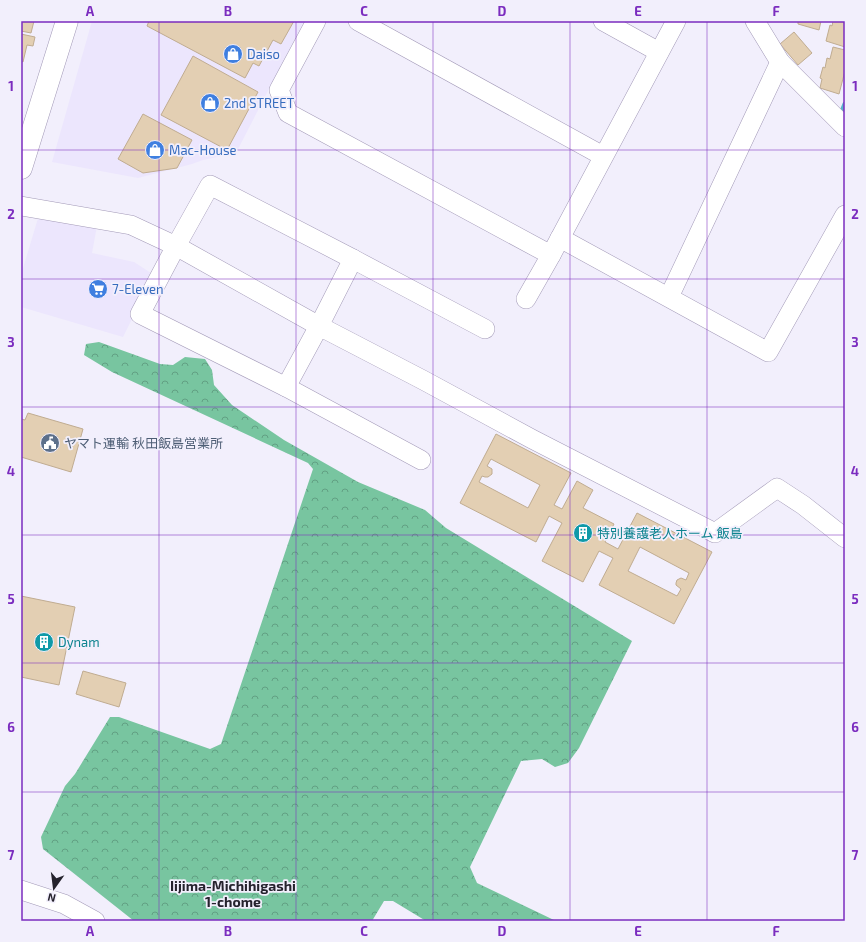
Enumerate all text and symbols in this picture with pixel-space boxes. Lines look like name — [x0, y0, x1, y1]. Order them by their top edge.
text: A — [86, 3, 95, 19]
text: B — [224, 3, 232, 19]
text: C — [360, 3, 368, 19]
text: D — [498, 3, 507, 19]
text: E — [634, 3, 642, 19]
text: F — [772, 3, 780, 19]
shop icon: Daiso — [222, 43, 244, 65]
place label: Daiso — [247, 46, 280, 62]
text: 1 — [8, 78, 14, 94]
text: 1 — [852, 78, 858, 94]
shop icon: 2nd STREET — [199, 92, 221, 114]
place label: 2nd STREET — [224, 95, 295, 111]
shop icon: Mac-House — [144, 139, 166, 161]
place label: Mac-House — [169, 142, 237, 158]
text: 2 — [7, 206, 15, 222]
text: 2 — [851, 206, 859, 222]
supermarket icon: 7-Eleven — [87, 278, 109, 300]
place label: 7-Eleven — [112, 281, 164, 297]
text: 3 — [7, 334, 15, 350]
text: 3 — [851, 334, 859, 350]
public building icon: ヤマト運輸 秋田飯島営業所 — [39, 432, 61, 454]
place label: ヤマト運輸 秋田飯島営業所 — [64, 435, 223, 451]
text: 4 — [7, 463, 15, 479]
text: 4 — [851, 463, 859, 479]
building icon: 特別養護老人ホーム 飯島 — [572, 522, 594, 544]
place label: 特別養護老人ホーム 飯島 — [597, 525, 743, 541]
text: 5 — [7, 591, 15, 607]
text: 5 — [851, 591, 859, 607]
building icon: Dynam — [33, 631, 55, 653]
place label: Dynam — [58, 634, 100, 650]
text: 6 — [7, 719, 15, 735]
text: 6 — [851, 719, 859, 735]
text: 7 — [8, 847, 15, 863]
text: 7 — [852, 847, 859, 863]
north arrow — [34, 868, 74, 908]
district label: Iijima-Michihigashi 1-chome — [170, 877, 296, 910]
text: N — [46, 891, 57, 905]
text: A — [86, 923, 95, 939]
text: B — [224, 923, 232, 939]
text: C — [360, 923, 368, 939]
text: D — [498, 923, 507, 939]
text: E — [634, 923, 642, 939]
text: F — [772, 923, 780, 939]

